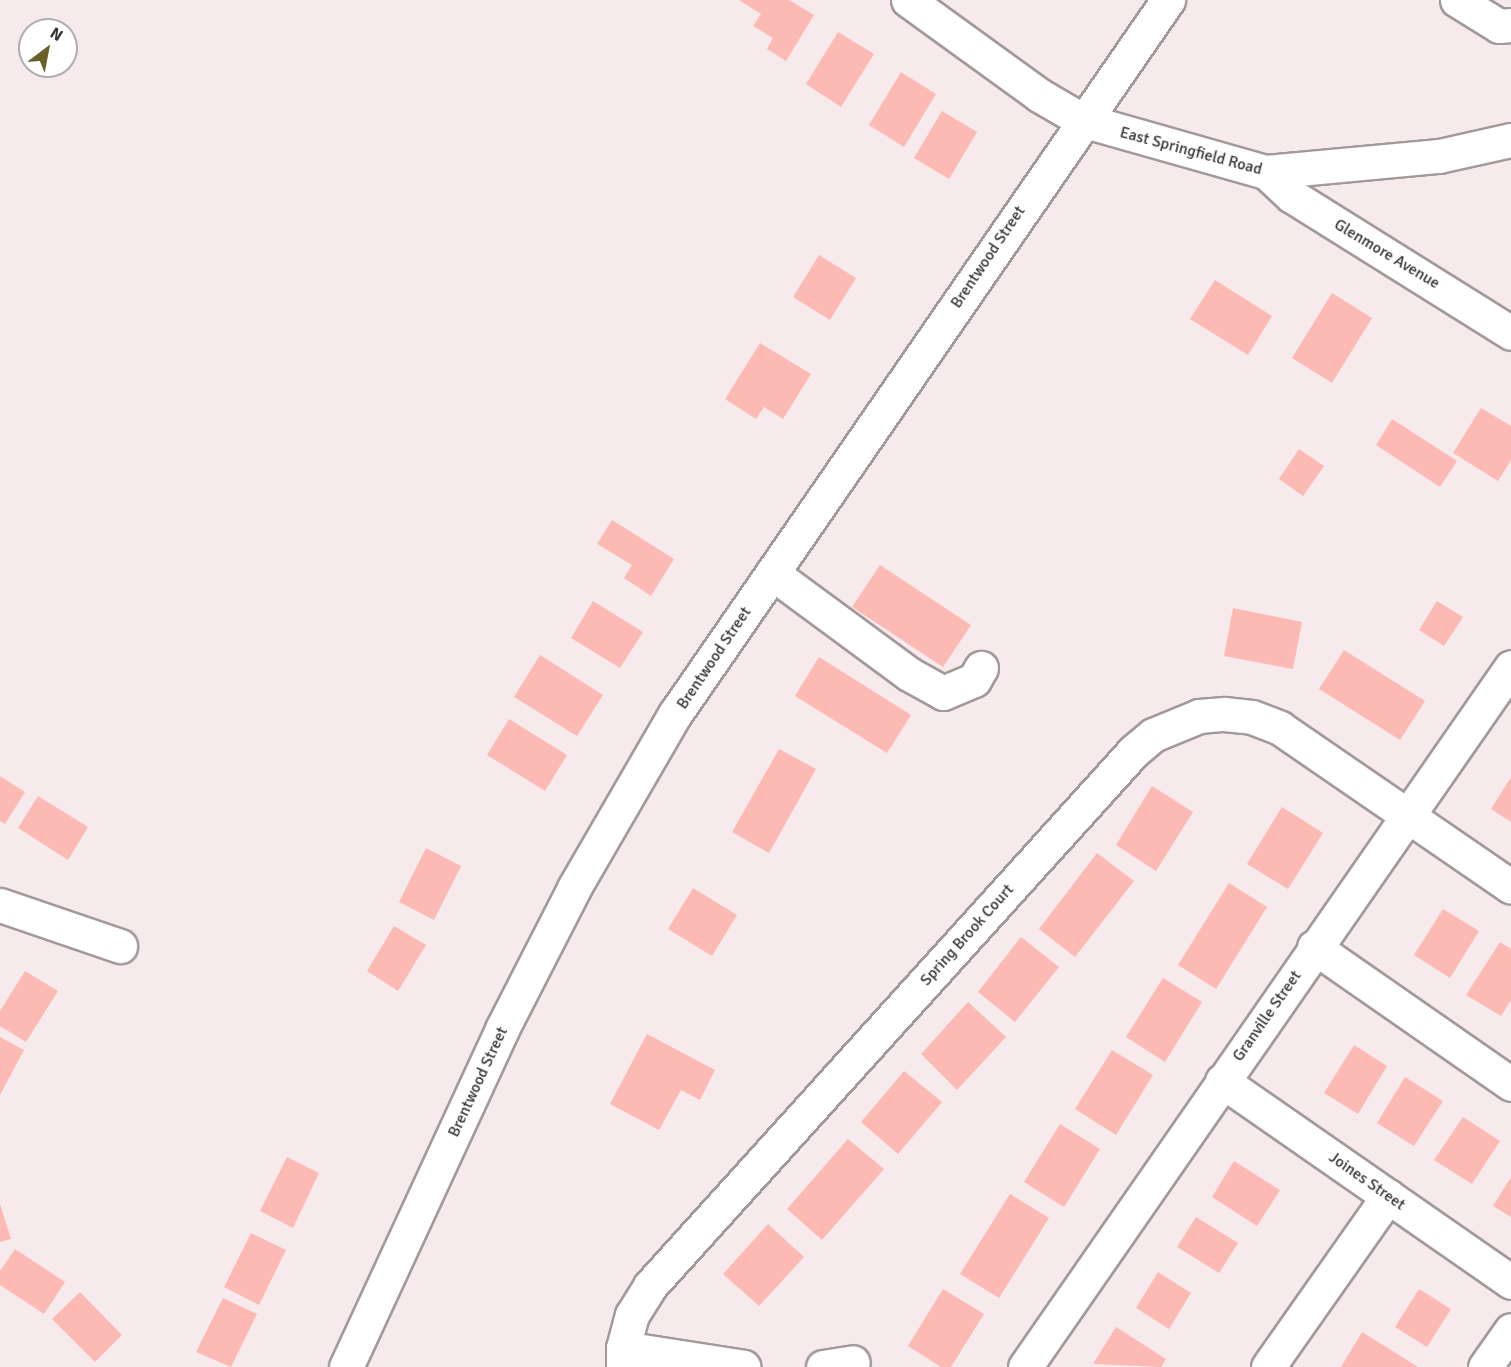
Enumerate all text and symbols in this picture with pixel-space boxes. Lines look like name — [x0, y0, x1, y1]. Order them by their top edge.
north arrow — [18, 18, 78, 78]
text: N — [46, 23, 66, 46]
street label: East Springfield Road — [1118, 123, 1264, 179]
street label: Brentwood Street — [947, 202, 1029, 312]
street label: Glenmore Avenue — [1331, 215, 1443, 293]
street label: Brentwood Street — [673, 603, 755, 713]
street label: Spring Brook Court — [916, 880, 1018, 990]
street label: Granville Street — [1229, 967, 1305, 1065]
street label: Brentwood Street — [444, 1024, 512, 1140]
street label: Joines Street — [1325, 1148, 1409, 1214]

